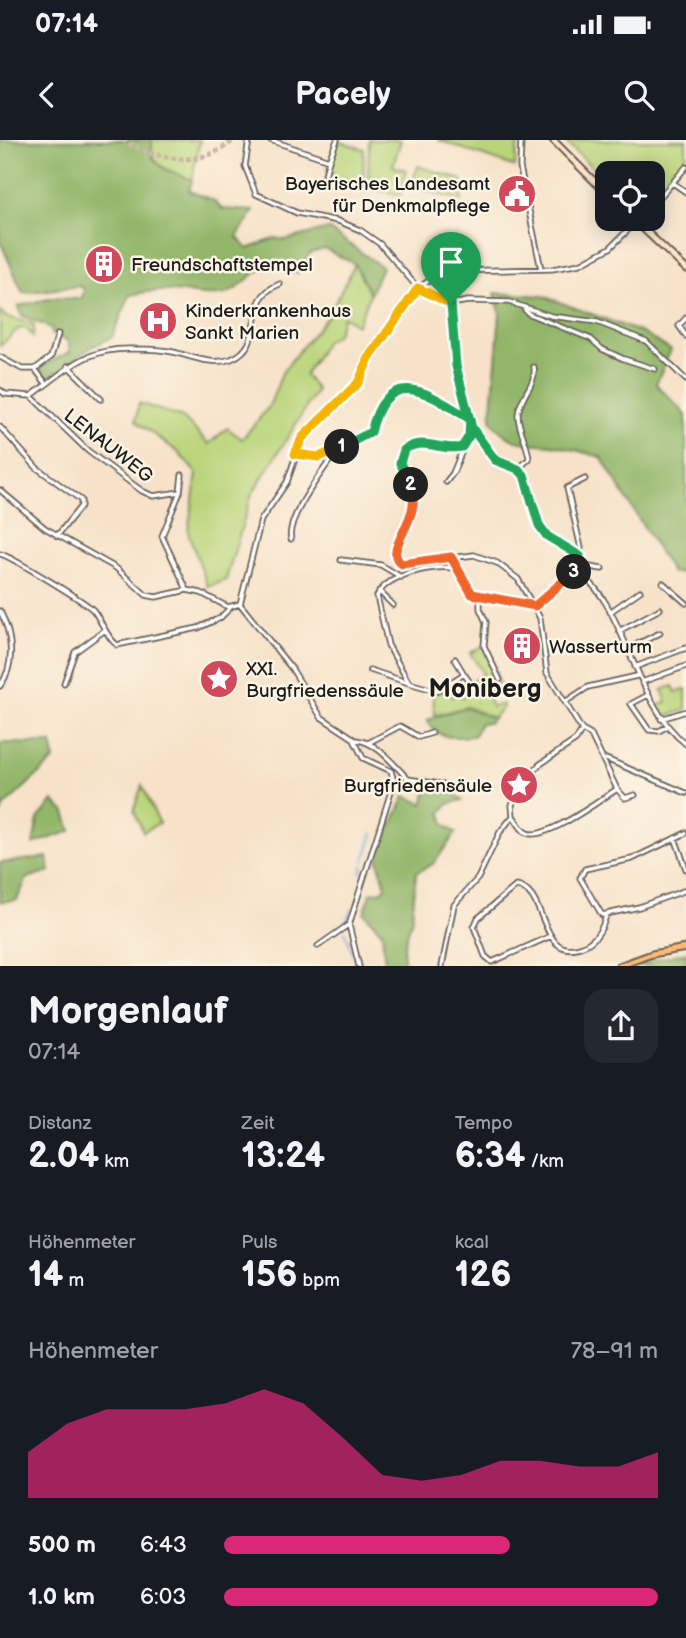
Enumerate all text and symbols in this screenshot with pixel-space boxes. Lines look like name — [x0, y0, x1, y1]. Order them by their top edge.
text: 07:14 — [35, 9, 98, 40]
text: Pacely — [295, 75, 391, 114]
icon: back — [28, 76, 66, 114]
icon: search — [620, 76, 658, 114]
map controls — [595, 161, 665, 231]
button: locate — [595, 161, 665, 231]
place label: Bayerisches Landesamt für Denkmalpflege — [285, 173, 490, 218]
public building icon: Bayerisches Landesamt für Denkmalpflege — [496, 173, 538, 215]
pin — [421, 232, 481, 304]
building icon: Freundschaftstempel — [83, 243, 125, 285]
icon: arrive — [432, 243, 470, 281]
place label: Freundschaftstempel — [131, 254, 313, 277]
hospital icon: Kinderkrankenhaus Sankt Marien — [137, 300, 179, 342]
place label: Kinderkrankenhaus Sankt Marien — [185, 300, 351, 345]
street label: LENAUWEG — [59, 404, 157, 488]
pin: 1 — [324, 430, 360, 464]
text: 1 — [338, 435, 346, 458]
pin: 2 — [394, 468, 428, 502]
text: 2 — [405, 473, 416, 496]
pin: 3 — [556, 554, 592, 590]
text: 3 — [568, 560, 579, 583]
building icon: Wasserturm — [501, 625, 543, 667]
place label: Wasserturm — [549, 636, 652, 659]
place icon: XXI. Burgfriedenssäule — [198, 658, 240, 700]
place label: XXI. Burgfriedenssäule — [245, 658, 404, 703]
district label: Moniberg — [429, 674, 541, 705]
place icon: Burgfriedensäule — [498, 764, 540, 806]
place label: Burgfriedensäule — [344, 775, 492, 798]
text: Morgenlauf — [28, 989, 228, 1034]
button: share — [584, 989, 658, 1063]
text: 07:14 — [28, 1038, 80, 1066]
text: Distanz — [28, 1112, 92, 1135]
text: Zeit — [241, 1112, 275, 1135]
text: Tempo — [455, 1112, 513, 1135]
text: 2.04 — [28, 1135, 99, 1178]
text: 13:24 — [241, 1135, 325, 1178]
text: 6:34 — [455, 1135, 525, 1178]
text: km — [99, 1150, 129, 1173]
text: /km — [525, 1150, 564, 1173]
text: Höhenmeter — [28, 1231, 135, 1254]
text: Puls — [241, 1231, 278, 1254]
text: kcal — [455, 1231, 489, 1254]
text: 14 — [28, 1254, 63, 1297]
text: 156 — [241, 1254, 297, 1297]
text: 126 — [455, 1254, 512, 1297]
text: m — [63, 1269, 84, 1292]
text: bpm — [297, 1269, 340, 1292]
text: Höhenmeter — [28, 1337, 158, 1365]
text: 78–91 m — [571, 1337, 658, 1365]
text: 500 m — [28, 1531, 96, 1559]
text: 6:43 — [140, 1531, 187, 1559]
text: 1.0 km — [28, 1583, 95, 1611]
text: 6:03 — [140, 1583, 186, 1611]

